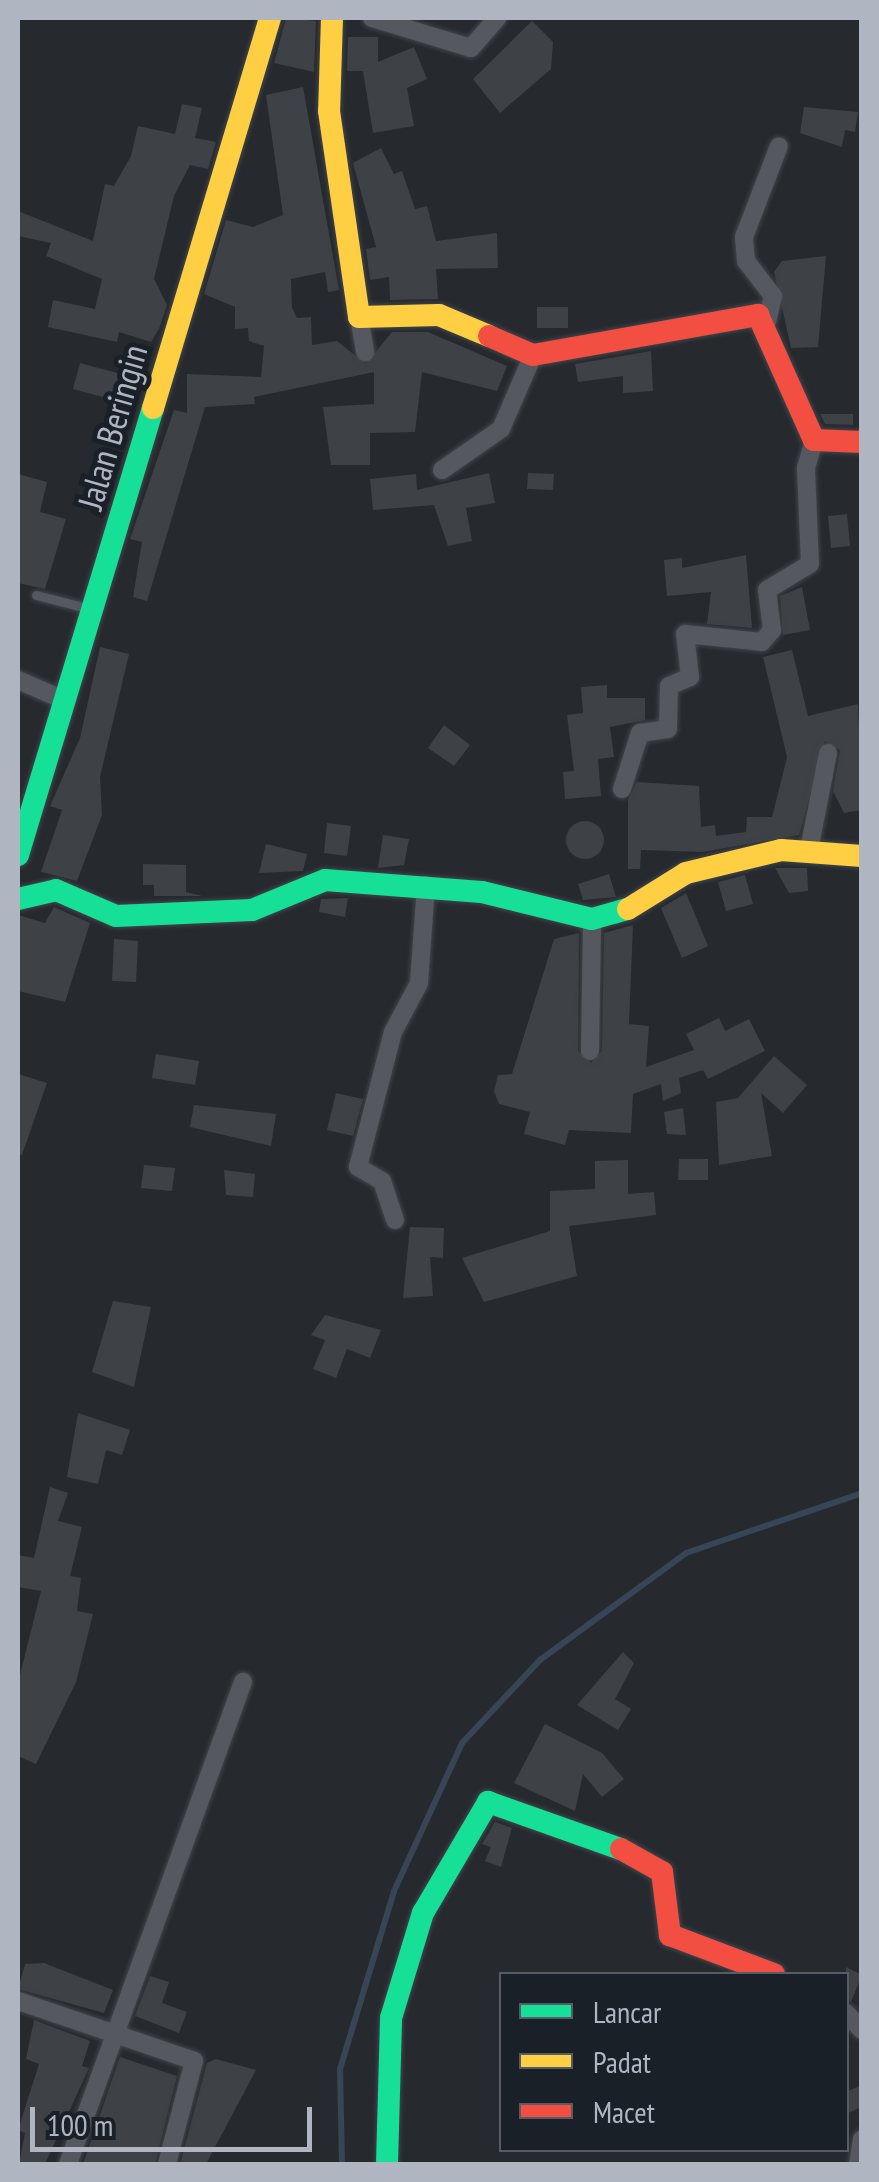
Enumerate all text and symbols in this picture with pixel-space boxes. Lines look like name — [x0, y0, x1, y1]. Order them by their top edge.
street label: Jalan Beringin — [69, 340, 155, 514]
legend — [499, 1972, 849, 2152]
text: Lancar — [593, 1992, 661, 2031]
text: Padat — [593, 2042, 651, 2081]
scale bar — [35, 2087, 318, 2149]
text: Macet — [593, 2092, 655, 2131]
text: 100 m — [47, 2105, 113, 2144]

